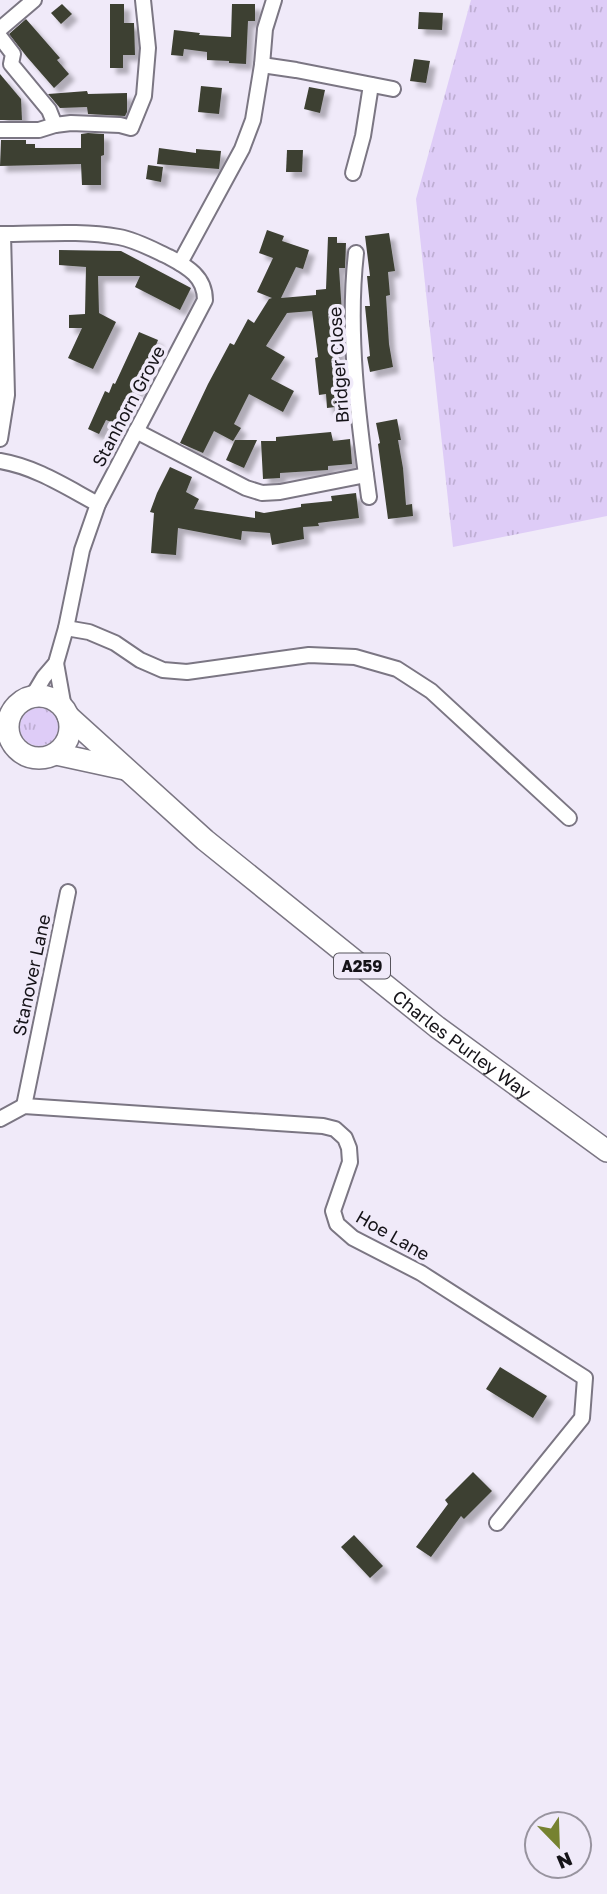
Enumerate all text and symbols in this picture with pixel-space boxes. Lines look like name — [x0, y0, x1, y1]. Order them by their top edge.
street label: Bridger Close — [323, 306, 353, 424]
street label: Stanhorn Grove — [87, 342, 169, 470]
street label: Stanover Lane — [7, 912, 55, 1038]
road number: A259 — [334, 954, 390, 978]
street label: Charles Purley Way — [389, 985, 535, 1103]
street label: Hoe Lane — [352, 1205, 434, 1265]
north arrow — [523, 1810, 593, 1880]
text: N — [554, 1848, 576, 1875]

